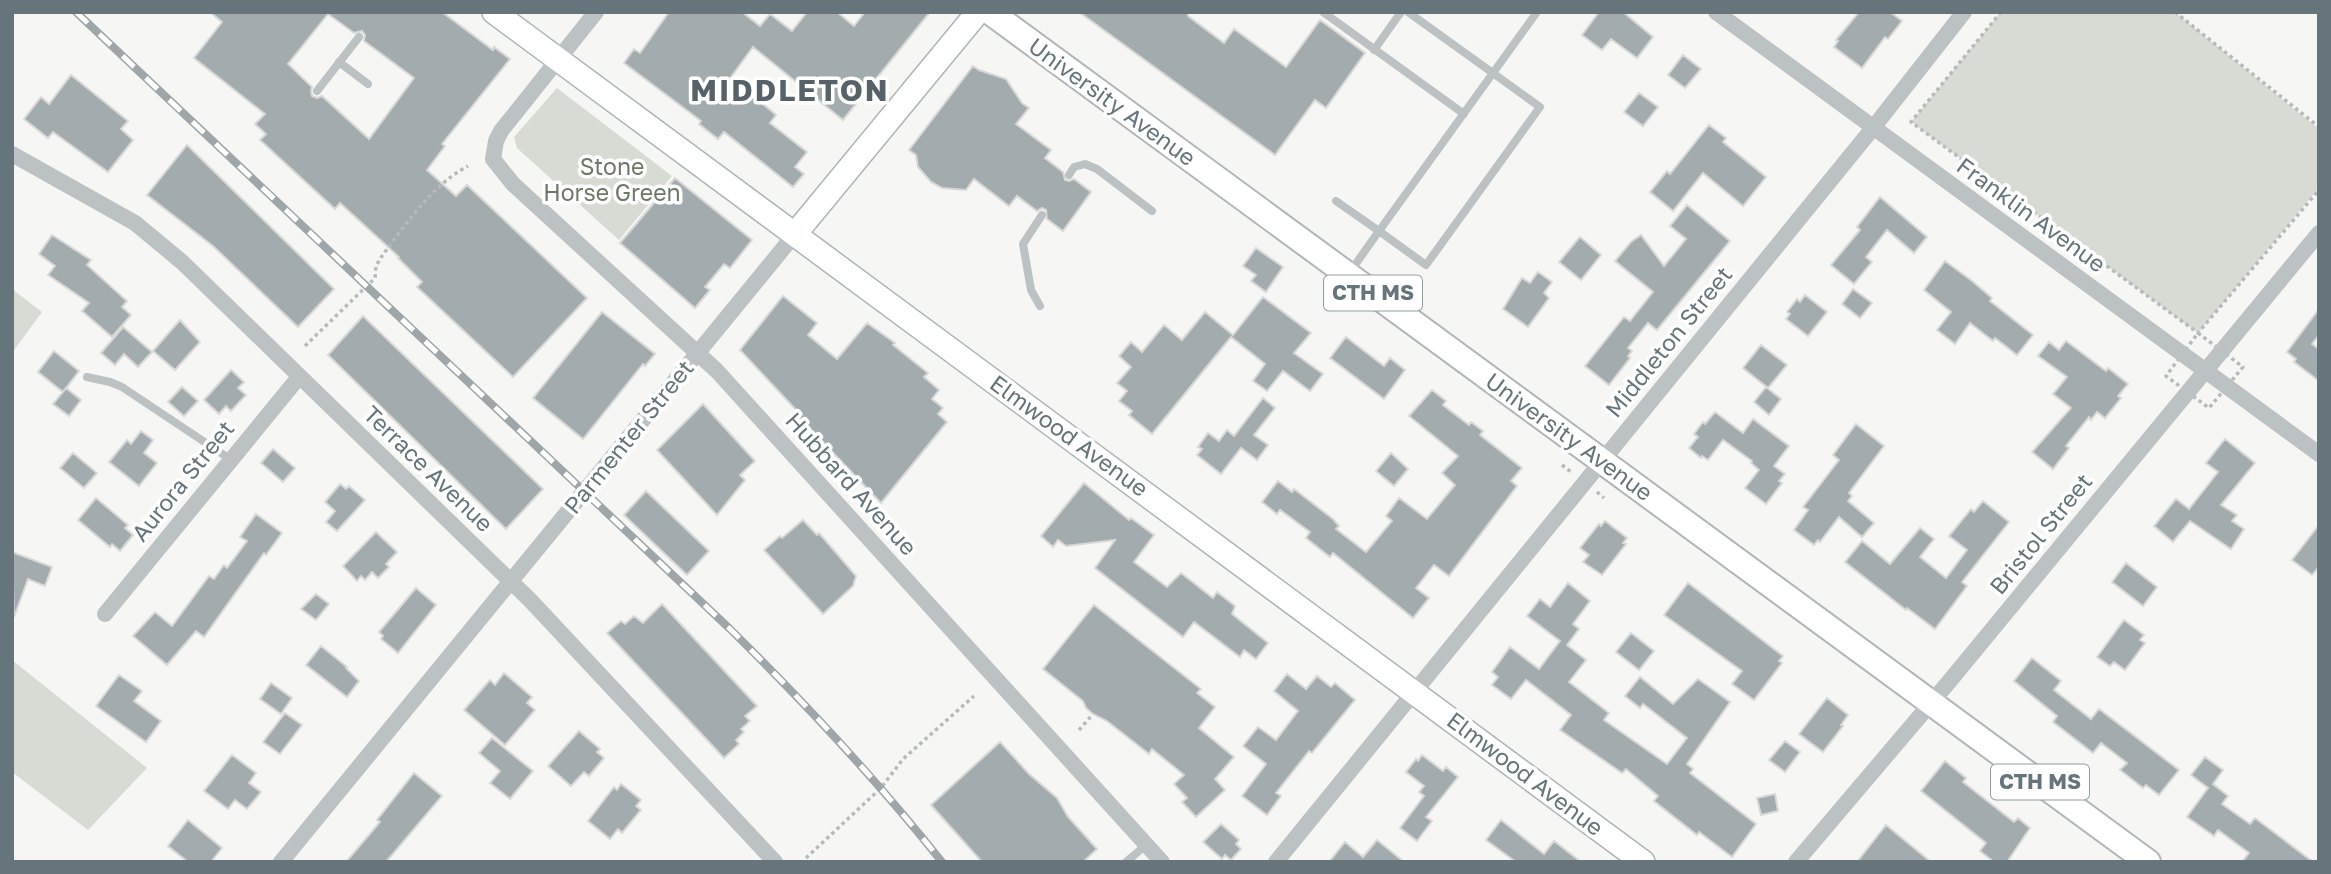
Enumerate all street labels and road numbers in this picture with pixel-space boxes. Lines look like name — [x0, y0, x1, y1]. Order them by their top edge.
street label: University Avenue — [1024, 31, 1202, 171]
street label: Franklin Avenue — [1952, 151, 2111, 278]
street label: Middleton Street — [1599, 260, 1738, 422]
road number: CTH MS — [1324, 276, 1422, 310]
street label: Parmenter Street — [558, 354, 699, 519]
street label: University Avenue — [1481, 366, 1659, 506]
street label: Elmwood Avenue — [985, 368, 1154, 502]
street label: Terrace Avenue — [358, 399, 499, 537]
street label: Hubbard Avenue — [780, 406, 923, 561]
street label: Aurora Street — [125, 414, 239, 546]
street label: Bristol Street — [1983, 467, 2097, 599]
street label: Elmwood Avenue — [1442, 705, 1609, 841]
road number: CTH MS — [1991, 764, 2089, 800]

